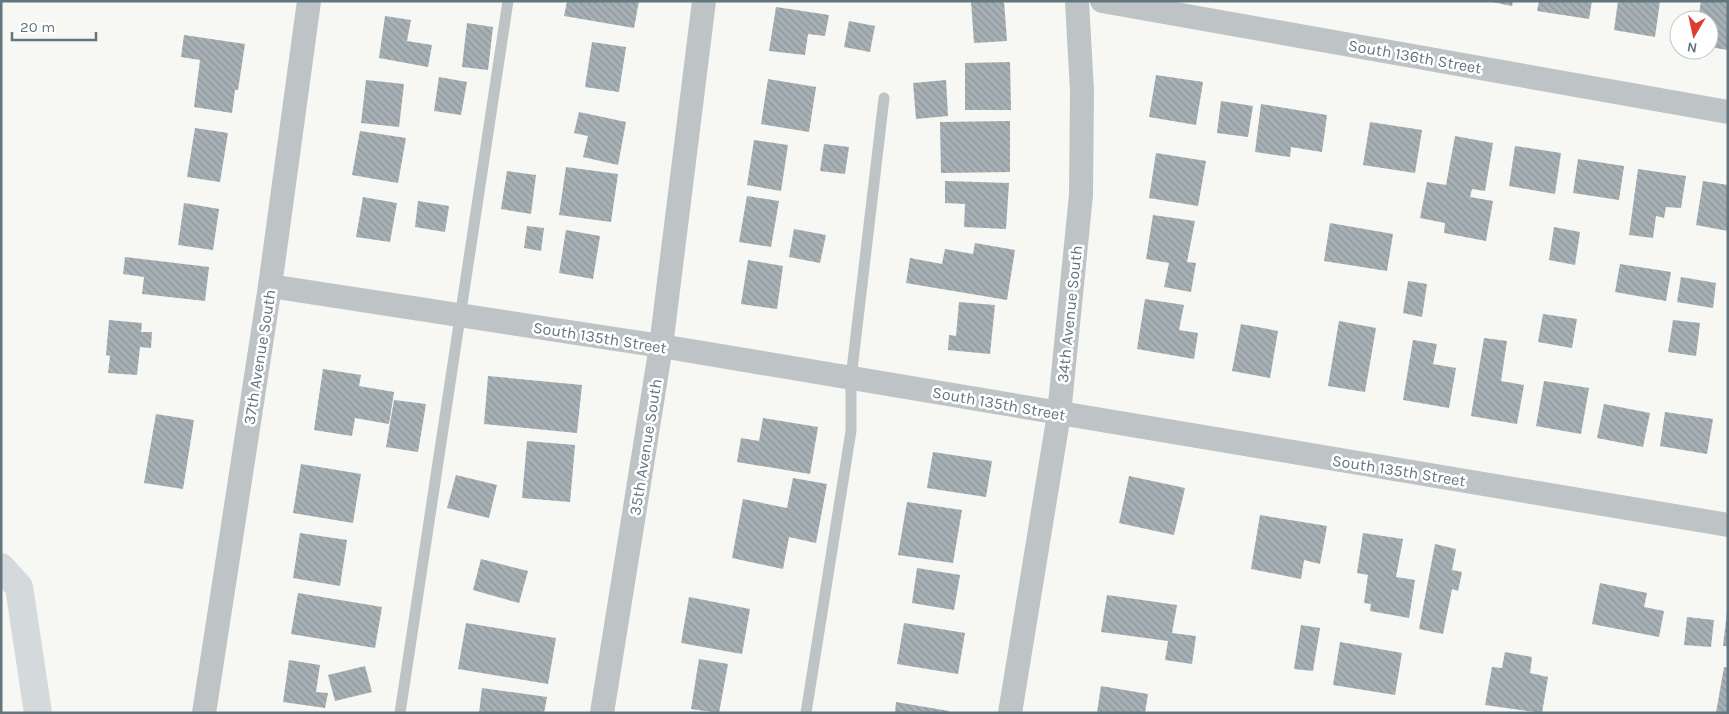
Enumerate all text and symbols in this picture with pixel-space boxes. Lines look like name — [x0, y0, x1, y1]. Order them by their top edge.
scale bar — [12, 10, 96, 42]
north arrow — [1669, 10, 1719, 60]
text: 20 m — [20, 18, 55, 36]
street label: South 136th Street — [1347, 35, 1483, 78]
text: N — [1686, 38, 1698, 57]
street label: 34th Avenue South — [1053, 244, 1086, 384]
street label: 37th Avenue South — [239, 288, 280, 426]
street label: South 135th Street — [532, 318, 668, 357]
street label: 35th Avenue South — [625, 377, 666, 517]
street label: South 135th Street — [931, 382, 1067, 425]
street label: South 135th Street — [1331, 451, 1467, 490]

